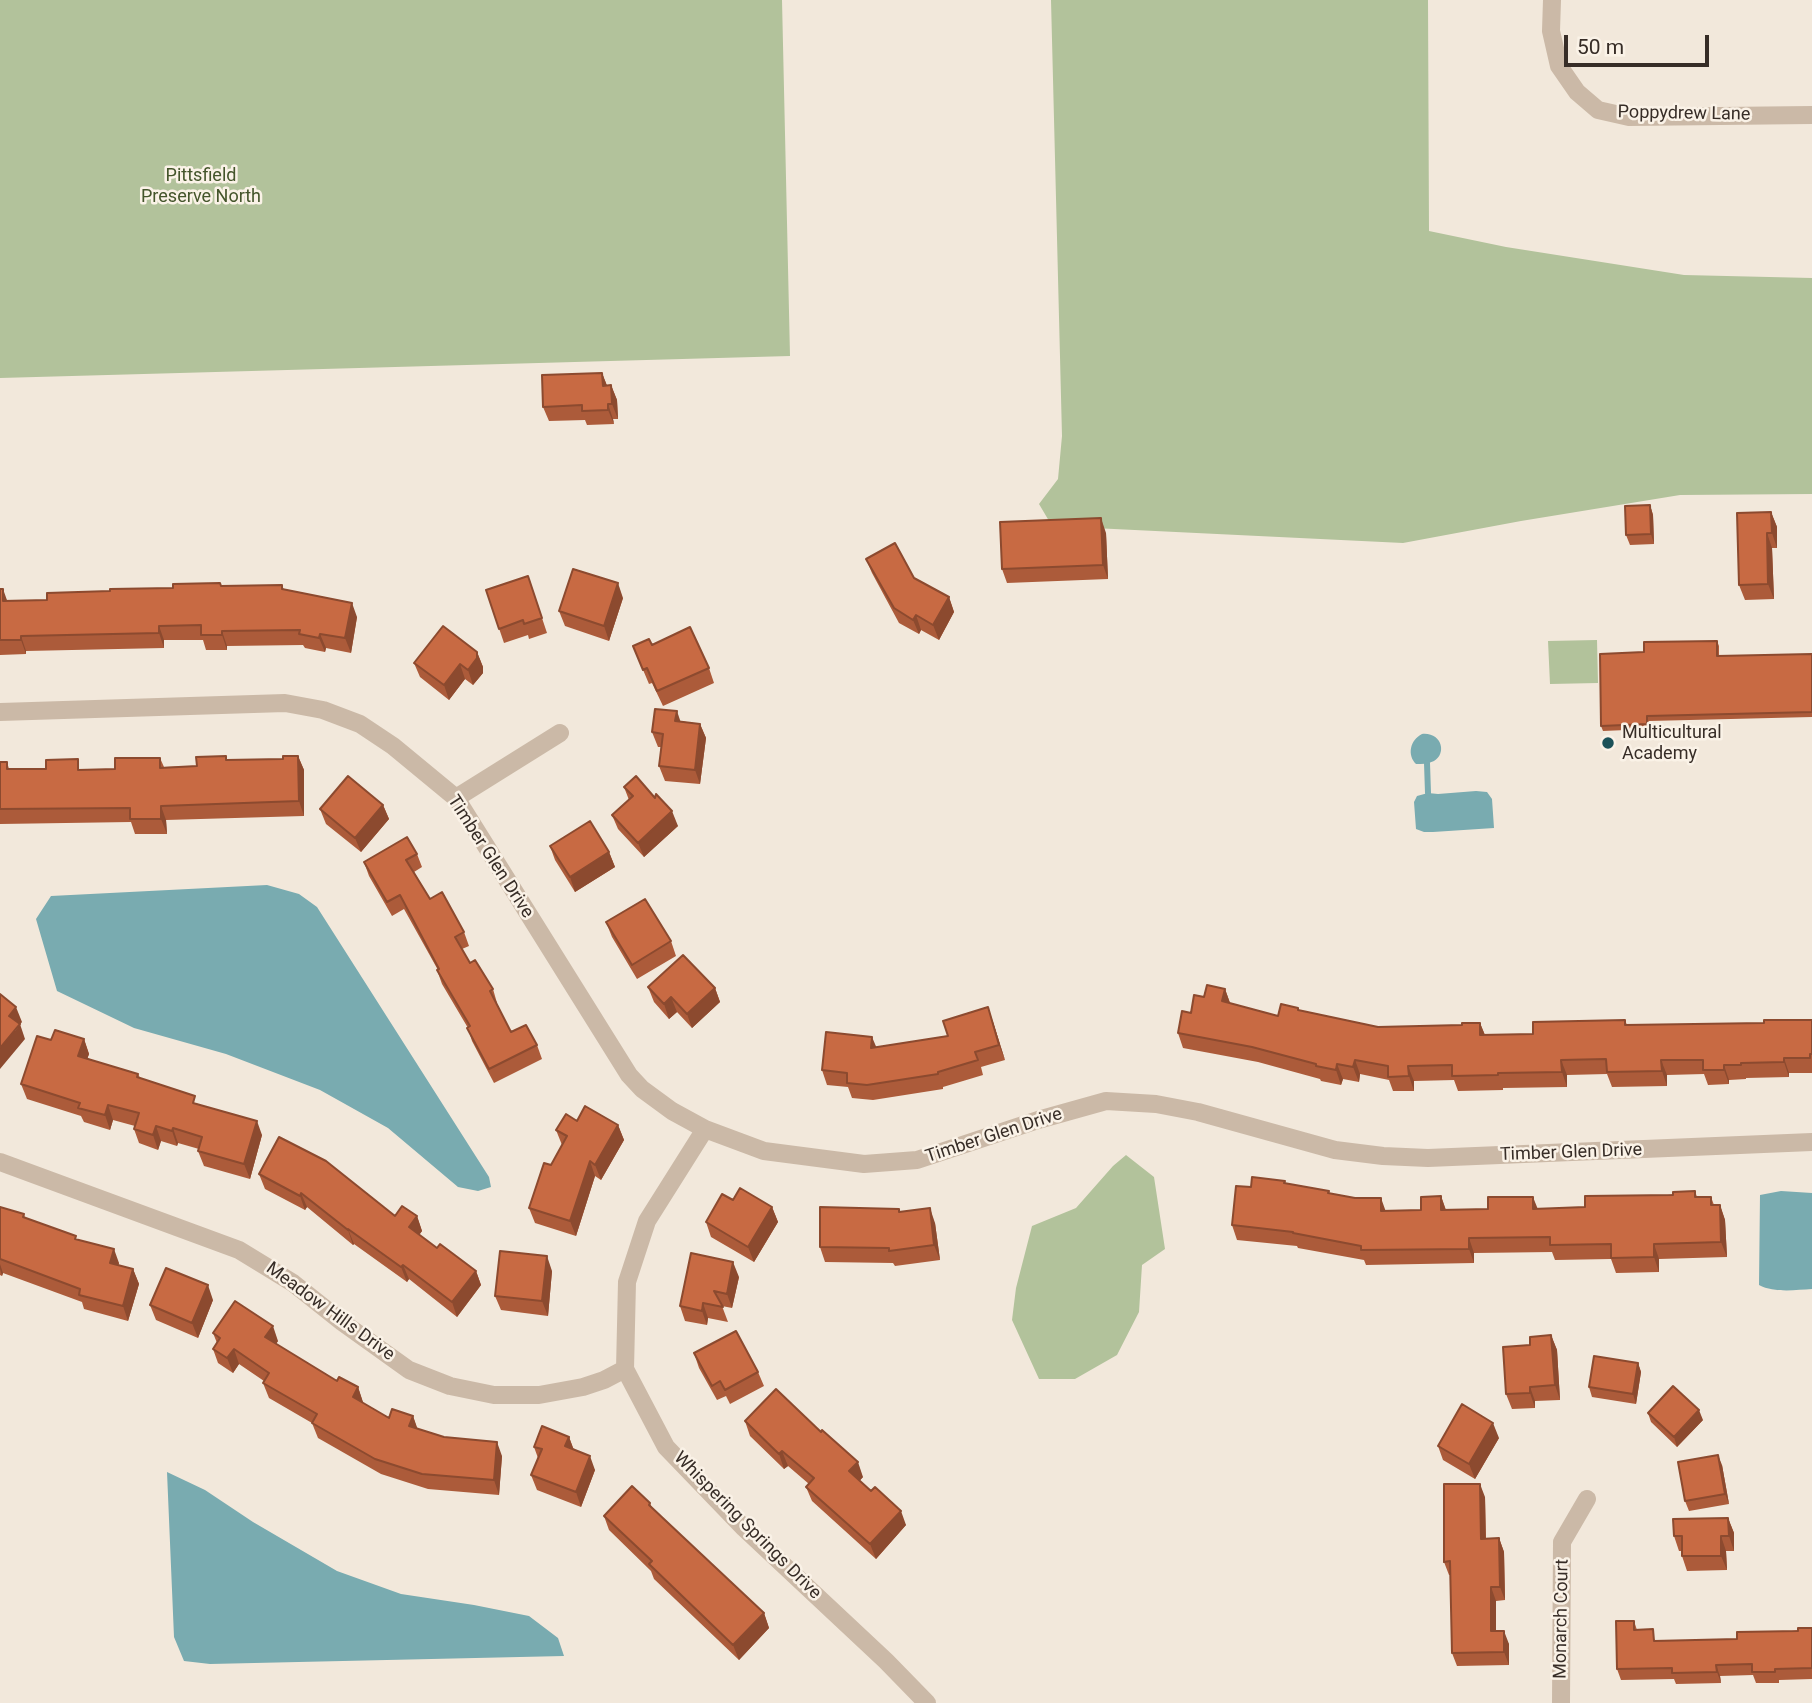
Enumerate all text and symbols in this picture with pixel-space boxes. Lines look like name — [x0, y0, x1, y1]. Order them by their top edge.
scale bar — [1567, 21, 1712, 65]
text: 50 m — [1577, 35, 1624, 59]
street label: Poppydrew Lane — [1618, 102, 1750, 126]
park label: Pittsfield Preserve North — [141, 165, 261, 208]
place label: Multicultural Academy — [1622, 722, 1722, 764]
marker: Multicultural Academy — [1600, 735, 1616, 751]
street label: Timber Glen Drive — [442, 792, 538, 922]
street label: Timber Glen Drive — [923, 1104, 1065, 1168]
street label: Timber Glen Drive — [1500, 1140, 1642, 1166]
street label: Meadow Hills Drive — [262, 1258, 398, 1366]
street label: Whispering Springs Drive — [669, 1448, 825, 1604]
street label: Monarch Court — [1550, 1559, 1574, 1679]

